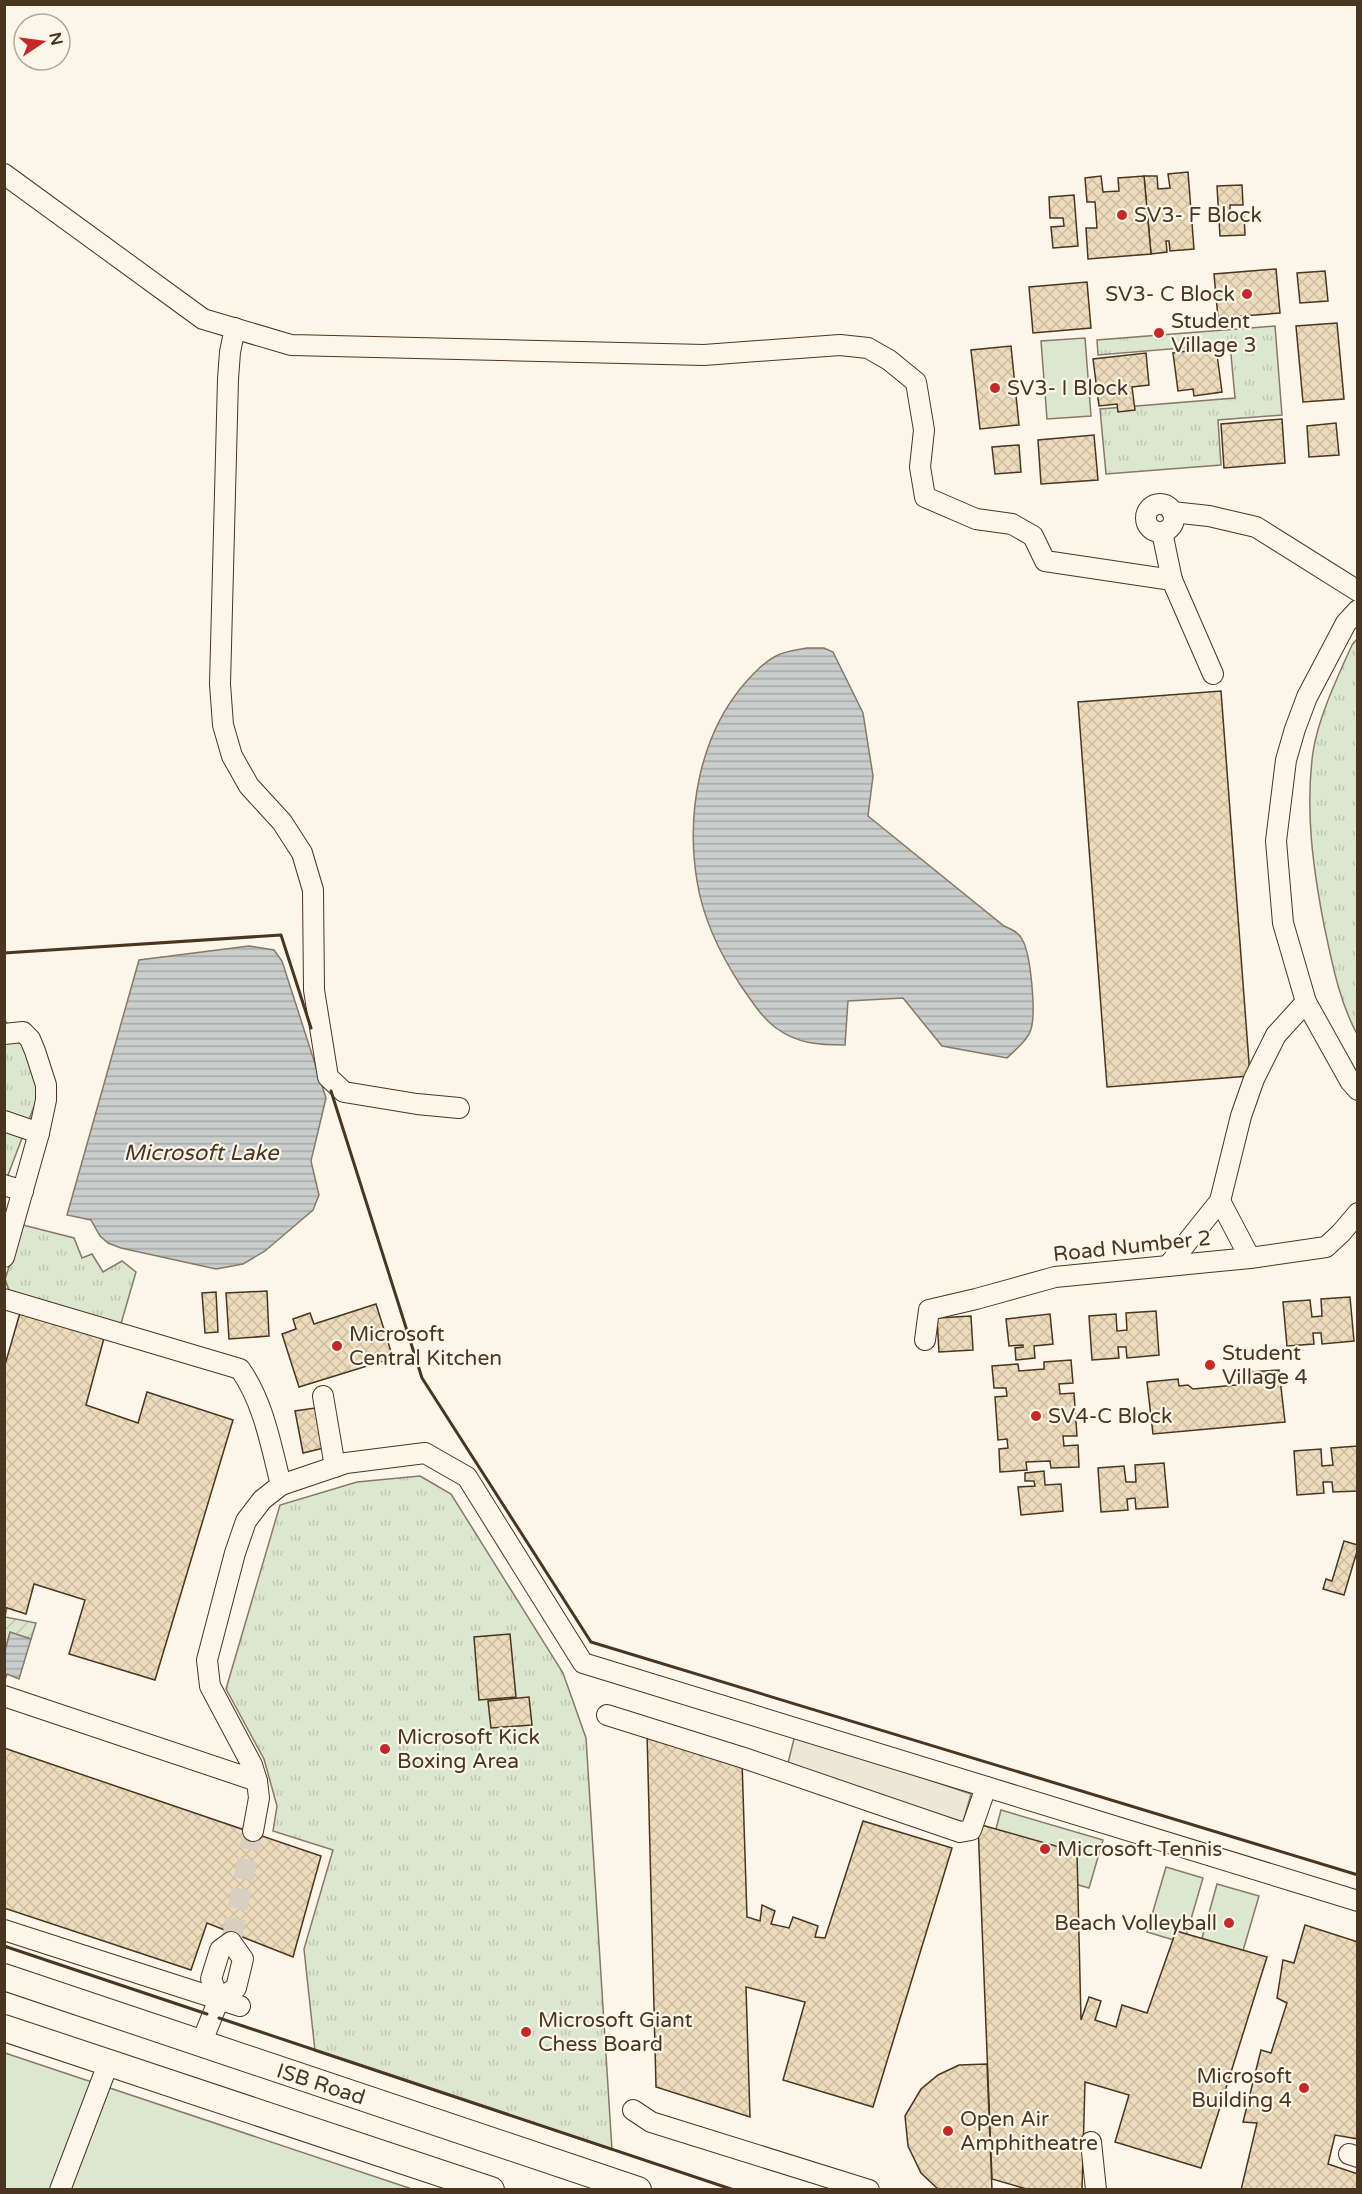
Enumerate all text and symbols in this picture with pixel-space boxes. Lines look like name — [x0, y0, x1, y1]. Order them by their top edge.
north arrow — [12, 12, 72, 72]
text: N — [44, 30, 67, 47]
place label: SV3- F Block — [1134, 203, 1262, 228]
marker: SV3- F Block — [1115, 208, 1129, 222]
place label: SV3- C Block — [1105, 282, 1235, 307]
marker: SV3- C Block — [1240, 287, 1254, 301]
place label: Student Village 3 — [1171, 309, 1257, 358]
marker: Student Village 3 — [1152, 326, 1166, 340]
place label: SV3- I Block — [1007, 376, 1128, 401]
marker: SV3- I Block — [988, 381, 1002, 395]
water label: Microsoft Lake — [123, 1140, 280, 1166]
street label: Road Number 2 — [1052, 1226, 1212, 1267]
place label: Microsoft Central Kitchen — [349, 1322, 502, 1371]
marker: Microsoft Central Kitchen — [330, 1339, 344, 1353]
place label: Student Village 4 — [1222, 1341, 1308, 1390]
marker: Student Village 4 — [1203, 1358, 1217, 1372]
place label: SV4-C Block — [1048, 1404, 1172, 1429]
marker: SV4-C Block — [1029, 1409, 1043, 1423]
place label: Microsoft Kick Boxing Area — [397, 1725, 540, 1774]
marker: Microsoft Kick Boxing Area — [378, 1742, 392, 1756]
place label: Microsoft Tennis — [1057, 1837, 1222, 1862]
marker: Microsoft Tennis — [1038, 1842, 1052, 1856]
place label: Beach Volleyball — [1054, 1911, 1217, 1936]
marker: Beach Volleyball — [1222, 1916, 1236, 1930]
place label: Microsoft Giant Chess Board — [538, 2008, 693, 2057]
marker: Microsoft Giant Chess Board — [519, 2025, 533, 2039]
street label: ISB Road — [273, 2058, 368, 2111]
place label: Microsoft Building 4 — [1191, 2064, 1292, 2113]
marker: Microsoft Building 4 — [1297, 2081, 1311, 2095]
place label: Open Air Amphitheatre — [960, 2107, 1098, 2156]
marker: Open Air Amphitheatre — [941, 2124, 955, 2138]

